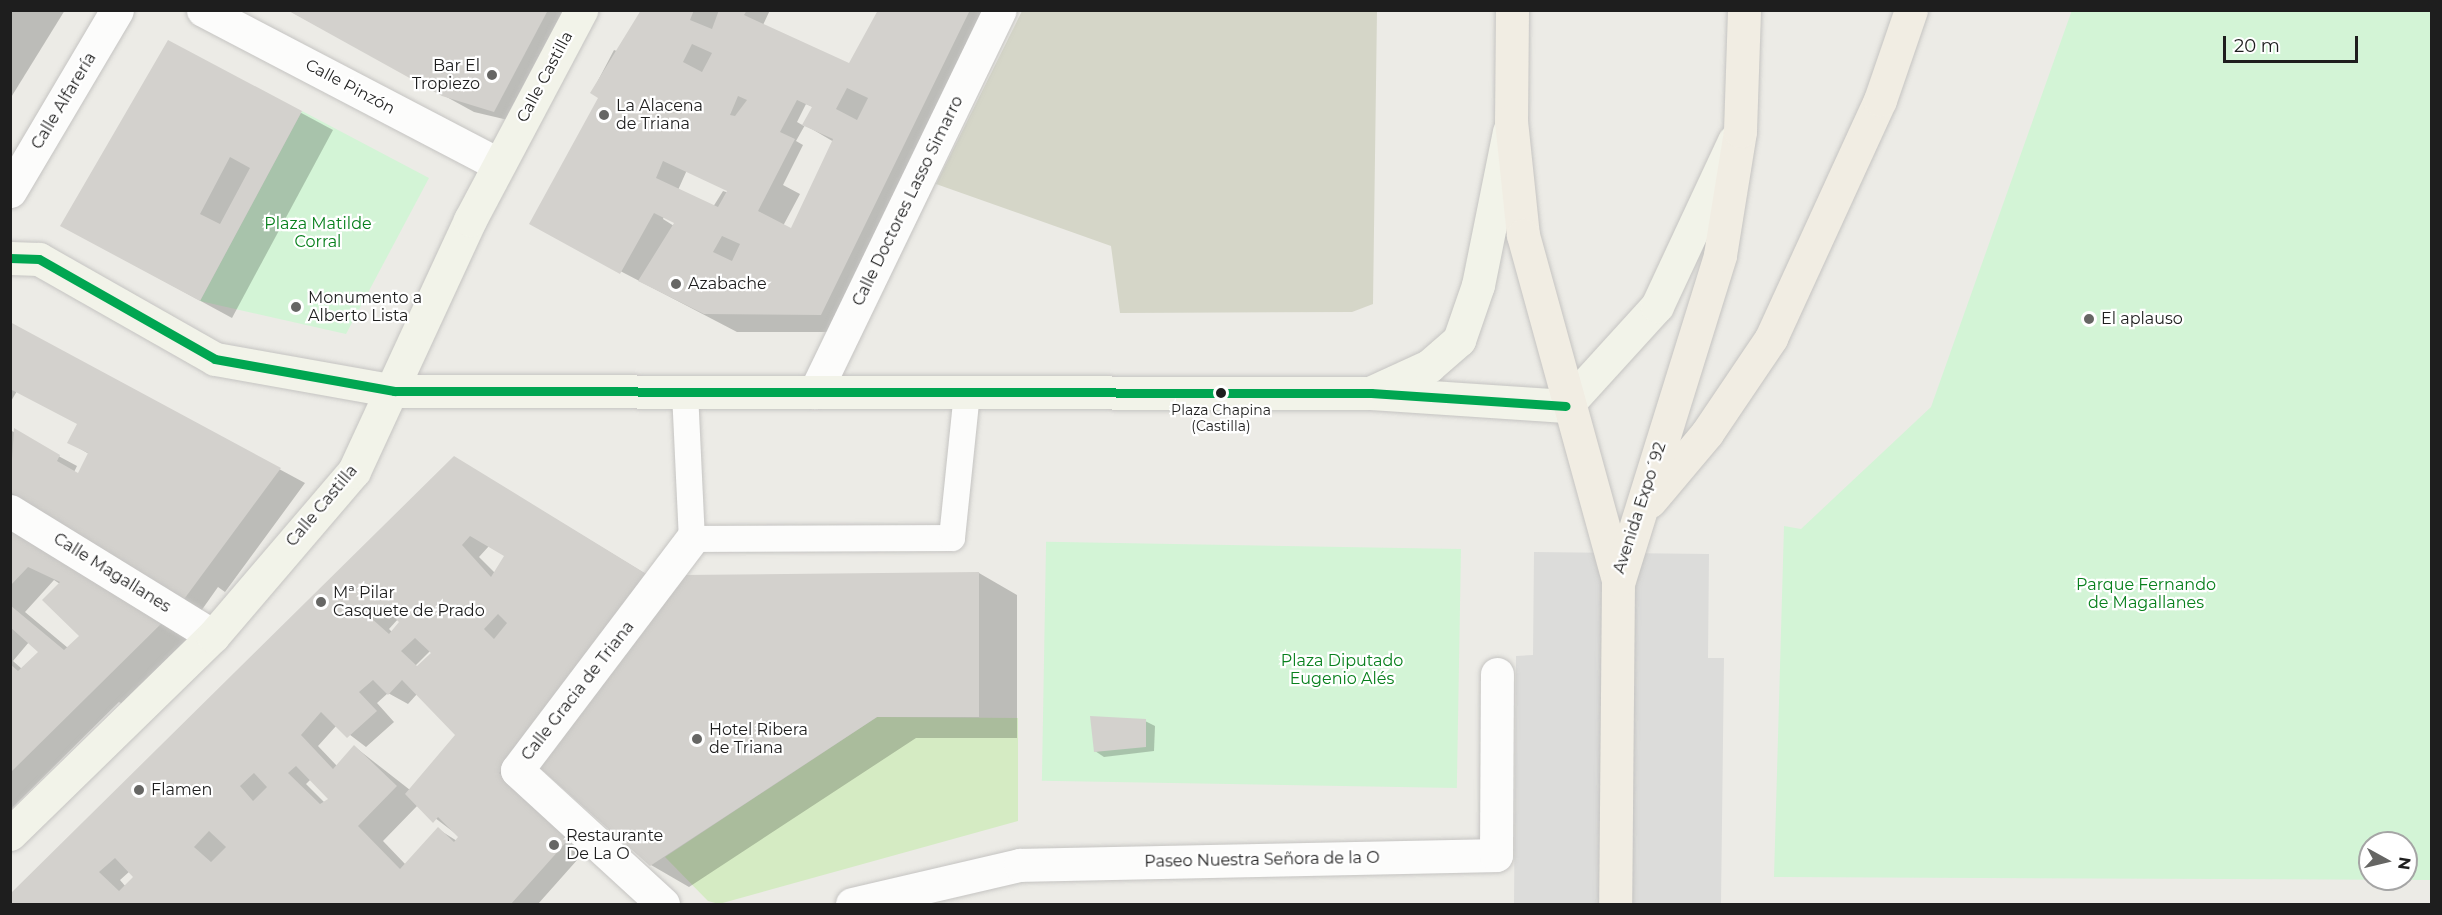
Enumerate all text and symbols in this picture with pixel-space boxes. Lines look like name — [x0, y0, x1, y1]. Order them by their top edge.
scale bar — [2226, 24, 2361, 62]
street label: Calle Castilla — [513, 28, 577, 126]
text: 20 m — [2234, 35, 2280, 57]
street label: Calle Alfarería — [28, 49, 100, 153]
street label: Calle Pinzón — [302, 55, 398, 119]
place label: Bar El Tropiezo — [412, 56, 480, 94]
marker: Bar El Tropiezo — [485, 68, 499, 82]
street label: Calle Doctores Lasso Simarro — [849, 93, 967, 309]
place label: La Alacena de Triana — [616, 96, 703, 134]
marker: La Alacena de Triana — [597, 108, 611, 122]
park label: Plaza Matilde Corral — [264, 214, 372, 252]
place label: Azabache — [688, 274, 767, 294]
marker: Azabache — [669, 277, 683, 291]
place label: Monumento a Alberto Lista — [308, 288, 422, 326]
marker: Monumento a Alberto Lista — [289, 300, 303, 314]
place label: El aplauso — [2101, 309, 2183, 329]
marker: El aplauso — [2082, 312, 2096, 326]
marker: Plaza Chapina (Castilla) — [1215, 387, 1227, 399]
place label: Plaza Chapina (Castilla) — [1171, 402, 1271, 434]
street label: Avenida Expo´92 — [1610, 440, 1670, 576]
street label: Calle Castilla — [282, 461, 362, 551]
street label: Calle Magallanes — [50, 529, 174, 617]
park label: Parque Fernando de Magallanes — [2076, 575, 2216, 613]
place label: Mª Pilar Casquete de Prado — [333, 583, 485, 621]
marker: Mª Pilar Casquete de Prado — [314, 595, 328, 609]
street label: Calle Gracia de Triana — [518, 618, 638, 764]
park label: Plaza Diputado Eugenio Alés — [1281, 651, 1403, 689]
place label: Hotel Ribera de Triana — [709, 720, 808, 758]
marker: Hotel Ribera de Triana — [690, 732, 704, 746]
place label: Flamen — [151, 780, 212, 800]
marker: Flamen — [132, 783, 146, 797]
place label: Restaurante De La O — [566, 826, 663, 864]
north arrow — [2358, 831, 2418, 891]
marker: Restaurante De La O — [547, 838, 561, 852]
street label: Paseo Nuestra Señora de la O — [1144, 848, 1380, 872]
text: N — [2394, 856, 2415, 871]

